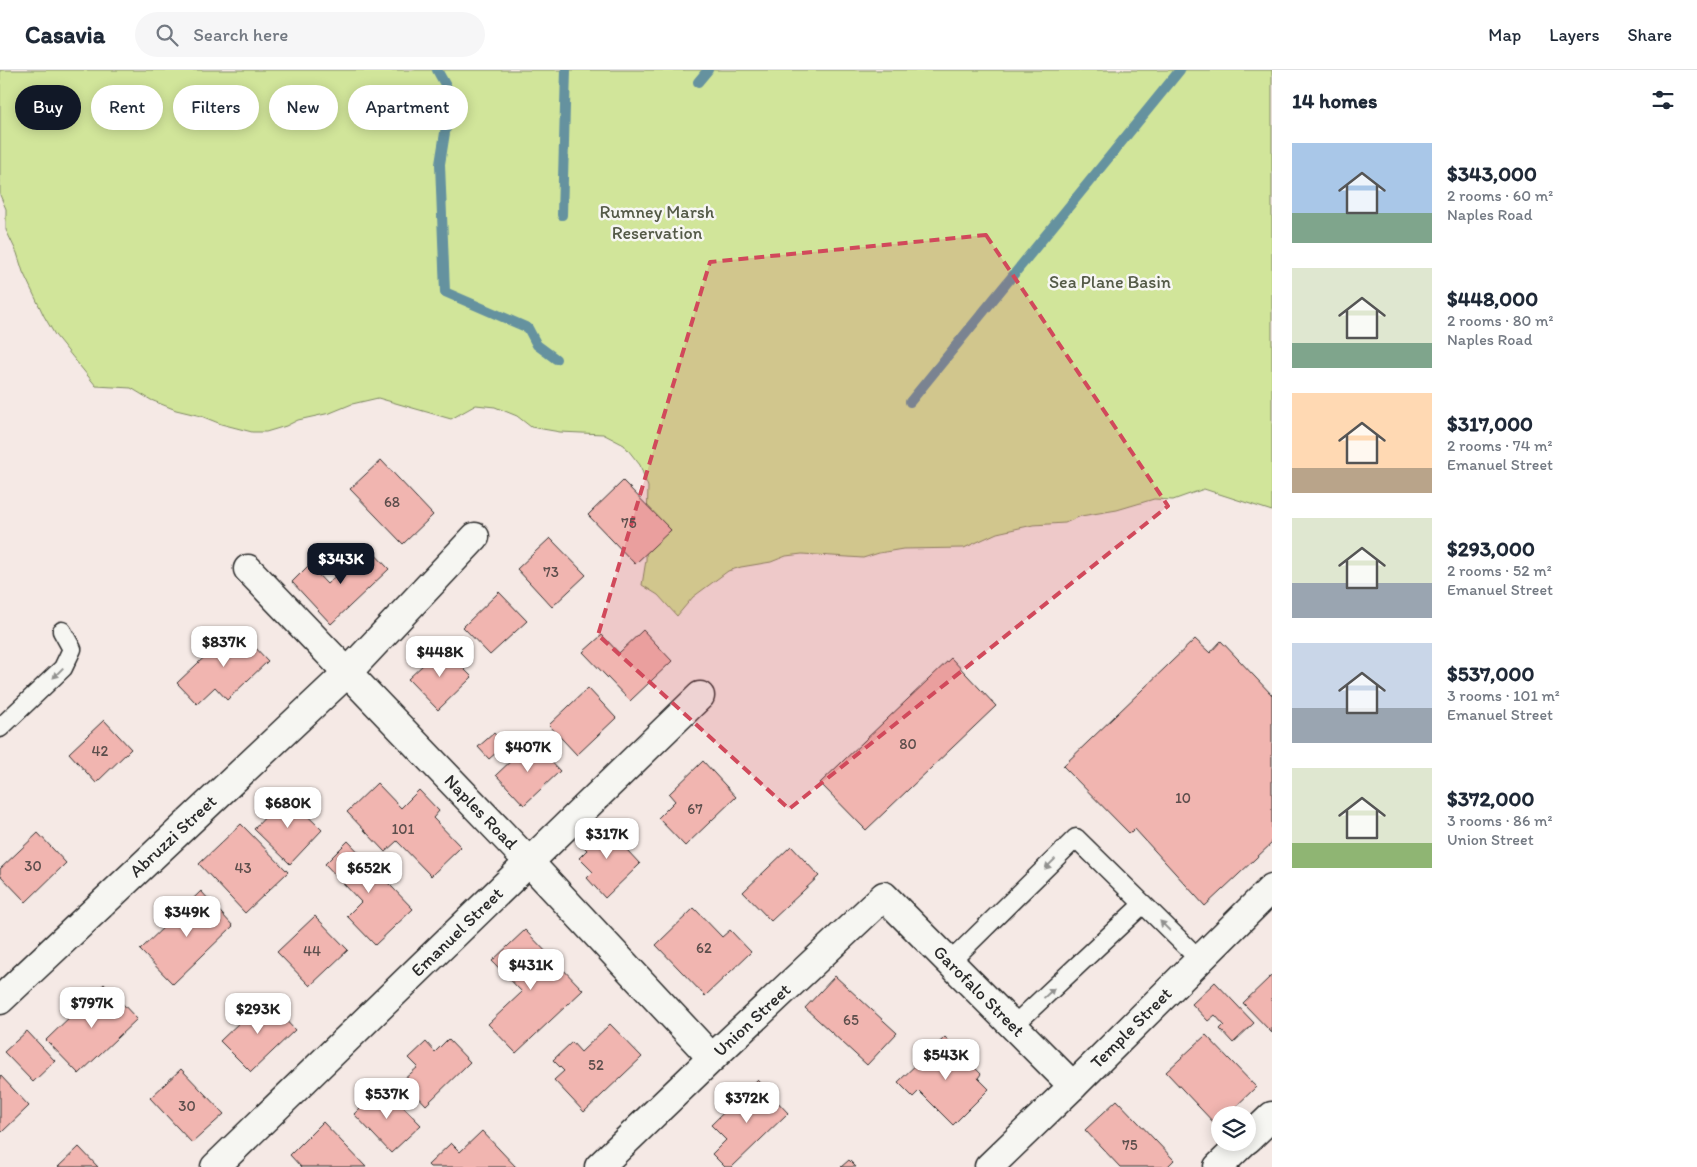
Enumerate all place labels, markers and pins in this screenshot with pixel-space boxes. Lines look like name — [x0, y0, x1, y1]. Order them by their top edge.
pin: $343K — [306, 542, 376, 585]
pin: $837K — [189, 626, 259, 668]
pin: $448K — [405, 636, 475, 678]
pin: $407K — [493, 730, 563, 773]
pin: $680K — [253, 786, 323, 829]
pin: $317K — [572, 818, 642, 860]
pin: $652K — [334, 852, 404, 894]
pin: $349K — [152, 896, 222, 938]
pin: $431K — [496, 948, 566, 991]
pin: $797K — [57, 986, 127, 1029]
pin: $293K — [223, 992, 293, 1035]
pin: $543K — [911, 1038, 981, 1081]
pin: $537K — [352, 1078, 422, 1120]
pin: $372K — [712, 1082, 782, 1124]

